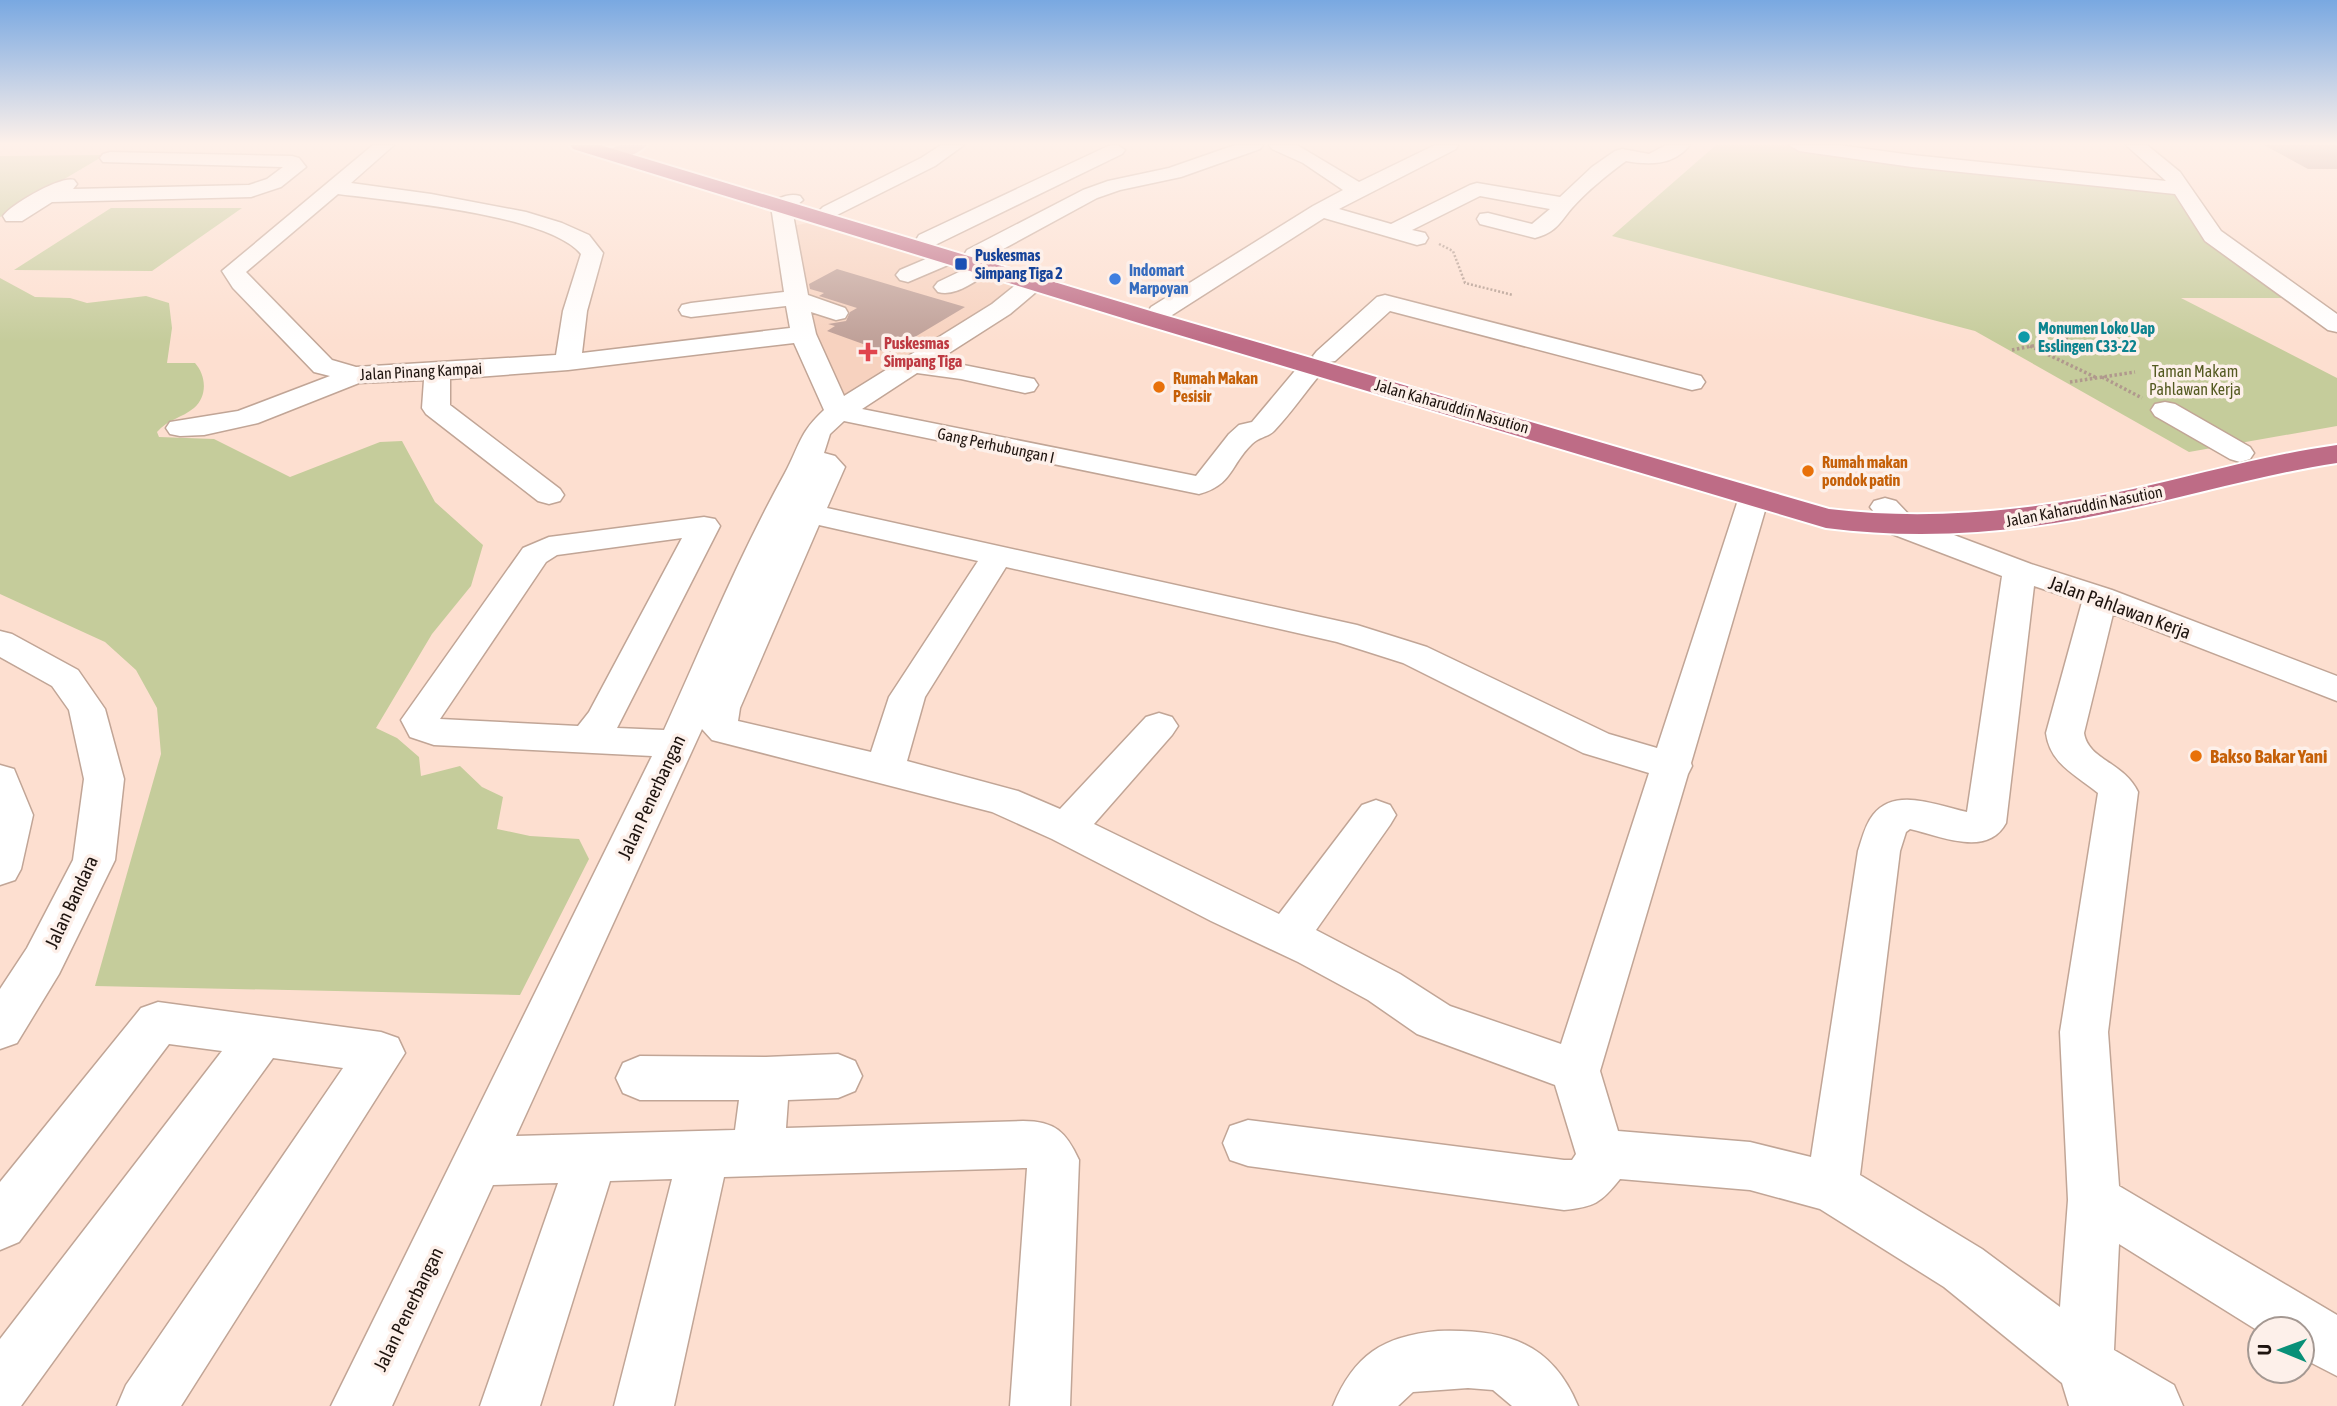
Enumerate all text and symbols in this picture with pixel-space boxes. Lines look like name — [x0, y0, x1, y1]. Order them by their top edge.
place label: Puskesmas Simpang Tiga 2 — [975, 246, 1063, 282]
marker: Puskesmas Simpang Tiga 2 — [953, 256, 969, 272]
place label: Indomart Marpoyan — [1129, 261, 1189, 297]
marker: Indomart Marpoyan — [1107, 271, 1123, 287]
place label: Monumen Loko Uap Esslingen C33-22 — [2038, 319, 2155, 355]
marker: Monumen Loko Uap Esslingen C33-22 — [2016, 329, 2032, 345]
place label: Puskesmas Simpang Tiga — [884, 334, 962, 370]
marker: Puskesmas Simpang Tiga — [858, 342, 878, 362]
street label: Jalan Pinang Kampai — [359, 359, 483, 384]
park label: Taman Makam Pahlawan Kerja — [2149, 362, 2241, 399]
place label: Rumah Makan Pesisir — [1173, 369, 1258, 405]
street label: Jalan Kaharuddin Nasution — [1373, 375, 1531, 437]
marker: Rumah Makan Pesisir — [1151, 379, 1167, 395]
street label: Gang Perhubungan I — [936, 424, 1056, 467]
place label: Rumah makan pondok patin — [1822, 453, 1908, 489]
marker: Rumah makan pondok patin — [1800, 463, 1816, 479]
street label: Jalan Kaharuddin Nasution — [2004, 482, 2164, 530]
street label: Jalan Pahlawan Kerja — [2046, 571, 2194, 643]
street label: Jalan Penerbangan — [613, 731, 689, 863]
place label: Bakso Bakar Yani — [2210, 745, 2327, 767]
marker: Bakso Bakar Yani — [2188, 748, 2204, 764]
street label: Jalan Bandara — [40, 852, 102, 952]
street label: Jalan Penerbangan — [369, 1244, 447, 1374]
north arrow — [2246, 1315, 2316, 1385]
text: U — [2253, 1344, 2275, 1356]

